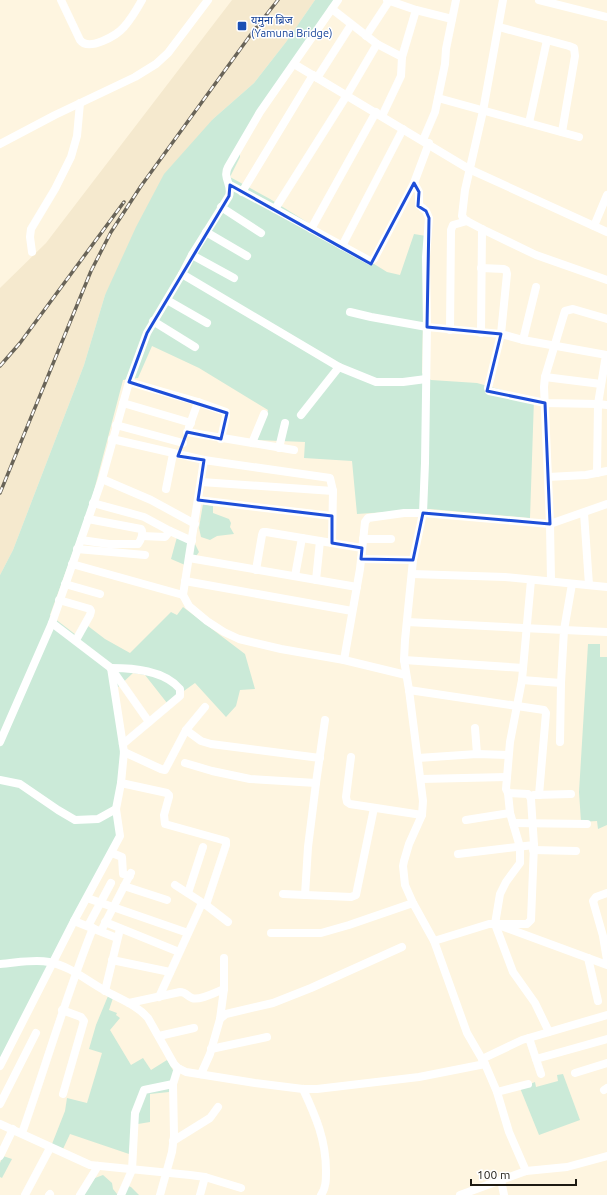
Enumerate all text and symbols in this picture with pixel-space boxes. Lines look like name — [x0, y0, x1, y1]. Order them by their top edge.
place label: यमुना ब्रिज (Yamuna Bridge) — [251, 14, 332, 40]
marker: यमुना ब्रिज (Yamuna Bridge) — [236, 20, 248, 32]
scale bar — [471, 1161, 576, 1187]
text: 100 m — [477, 1168, 510, 1181]

